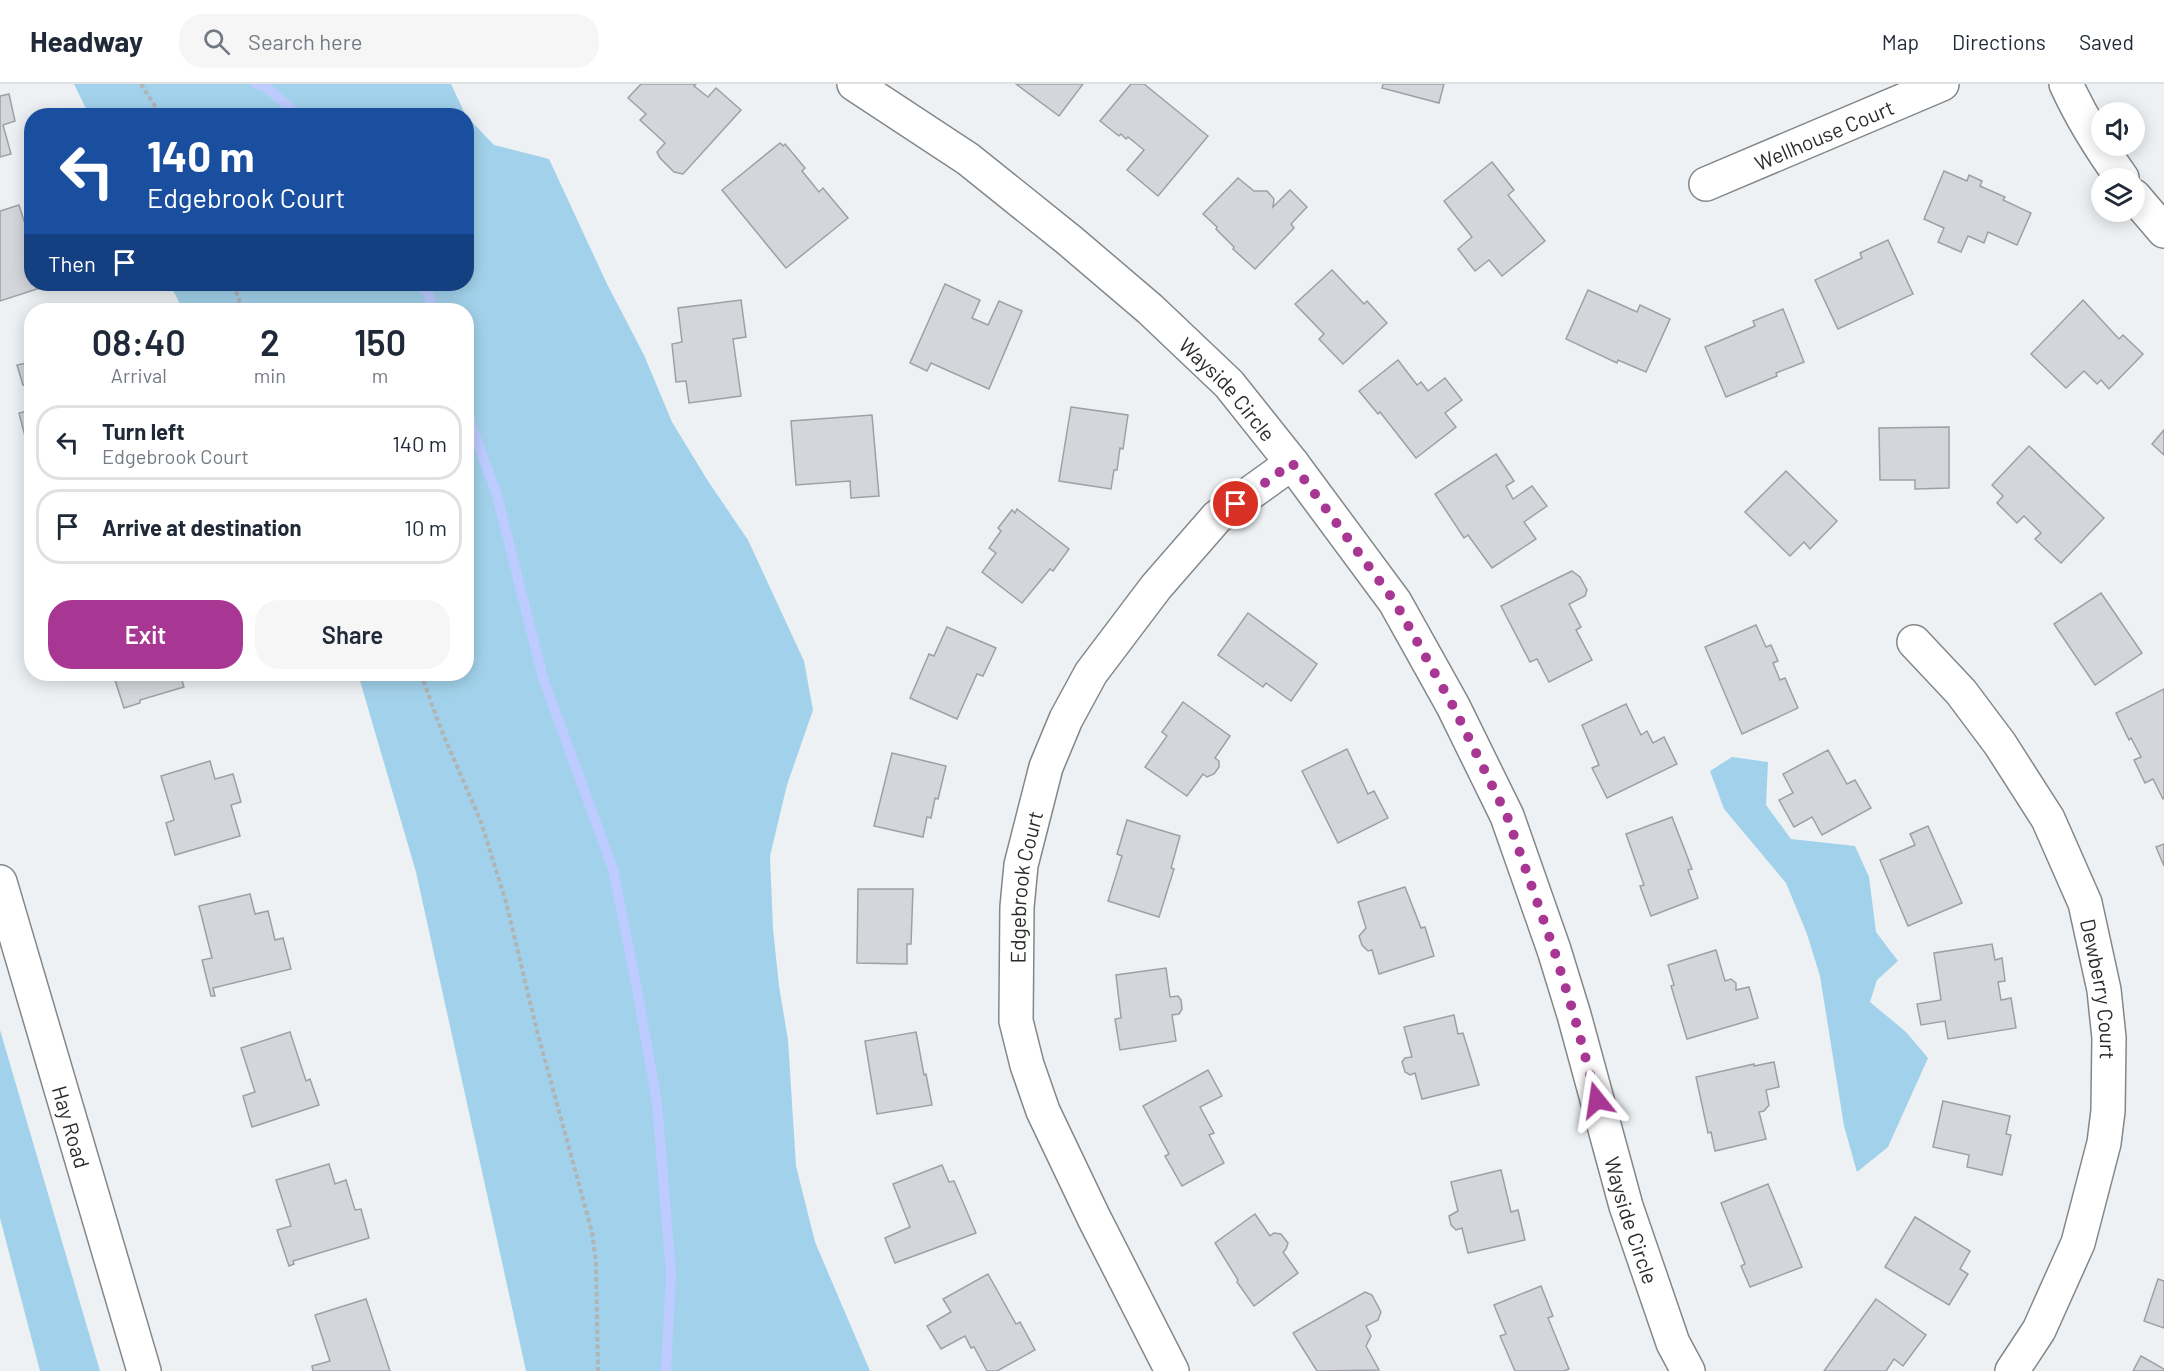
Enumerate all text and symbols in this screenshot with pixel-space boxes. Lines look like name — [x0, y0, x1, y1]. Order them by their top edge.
search box — [179, 14, 599, 68]
text: Headway — [30, 24, 143, 58]
icon: search — [200, 25, 233, 58]
text: Search here — [248, 28, 362, 54]
text: Map — [1882, 29, 1919, 54]
text: Directions — [1952, 29, 2046, 54]
text: Saved — [2079, 29, 2134, 54]
street label: Wellhouse Court — [1750, 94, 1897, 175]
map controls — [2091, 102, 2145, 222]
button: sound — [2091, 102, 2145, 156]
text: 140 m — [147, 130, 255, 180]
icon: left — [48, 132, 126, 210]
button: layers — [2091, 168, 2145, 222]
text: Edgebrook Court — [147, 181, 345, 213]
icon: arrive — [108, 246, 141, 279]
text: Then — [48, 250, 96, 276]
text: 08:40 — [92, 320, 186, 363]
text: 2 — [260, 320, 280, 363]
text: 150 — [354, 320, 406, 363]
street label: Wayside Circle — [1174, 331, 1282, 446]
text: Arrival — [111, 363, 167, 387]
text: min — [254, 363, 286, 387]
text: m — [372, 363, 388, 387]
text: Turn left — [102, 418, 185, 444]
icon: left — [51, 426, 84, 459]
text: 140 m — [392, 430, 447, 456]
text: Edgebrook Court — [102, 444, 249, 468]
pin — [1210, 478, 1261, 529]
icon: arrive — [1219, 487, 1252, 520]
icon: arrive — [51, 510, 84, 543]
text: Arrive at destination — [102, 514, 301, 540]
text: 10 m — [404, 514, 447, 540]
button: Exit — [48, 600, 243, 669]
button: Share — [255, 600, 450, 669]
street label: Edgebrook Court — [1004, 808, 1047, 964]
street label: Dewberry Court — [2076, 916, 2122, 1060]
position arrow — [1565, 1068, 1629, 1132]
street label: Hay Road — [48, 1082, 96, 1171]
street label: Wayside Circle — [1601, 1154, 1664, 1287]

